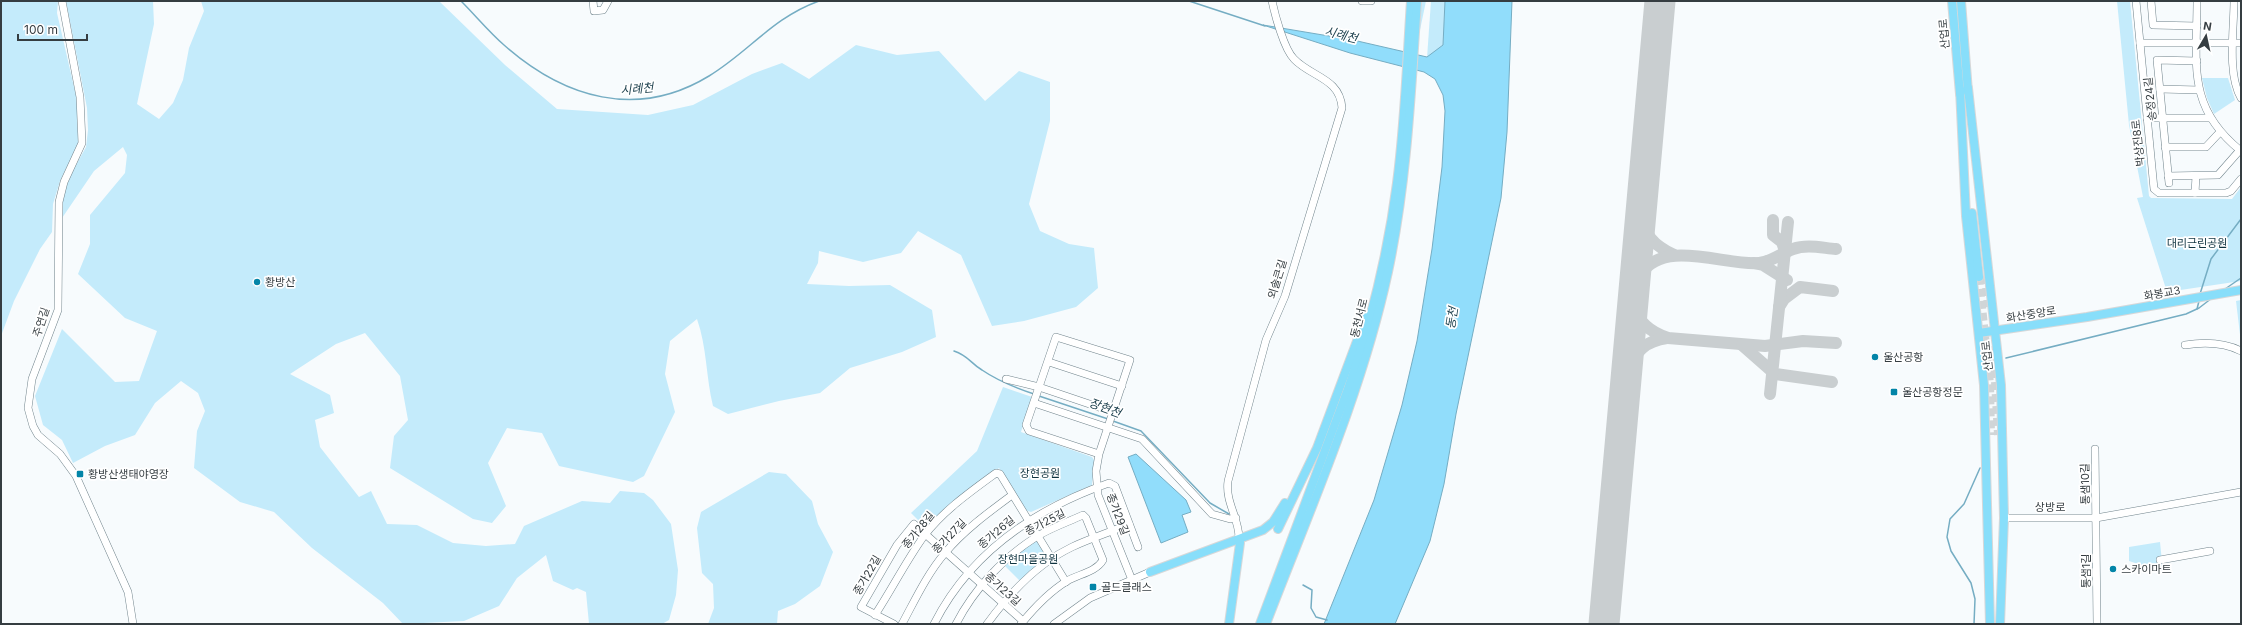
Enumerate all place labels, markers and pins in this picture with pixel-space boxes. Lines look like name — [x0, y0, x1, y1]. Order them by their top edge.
place label: 황방산 — [265, 275, 295, 289]
marker: 황방산 — [252, 277, 262, 287]
place label: 울산공항 — [1883, 350, 1923, 364]
marker: 울산공항 — [1870, 352, 1880, 362]
place label: 울산공항정문 — [1902, 385, 1963, 399]
marker: 울산공항정문 — [1889, 387, 1899, 397]
place label: 황방산생태야영장 — [88, 467, 169, 481]
marker: 황방산생태야영장 — [75, 469, 85, 479]
place label: 스카이마트 — [2121, 562, 2172, 576]
marker: 스카이마트 — [2108, 564, 2118, 574]
place label: 골드클래스 — [1101, 580, 1152, 594]
marker: 골드클래스 — [1088, 582, 1098, 592]

